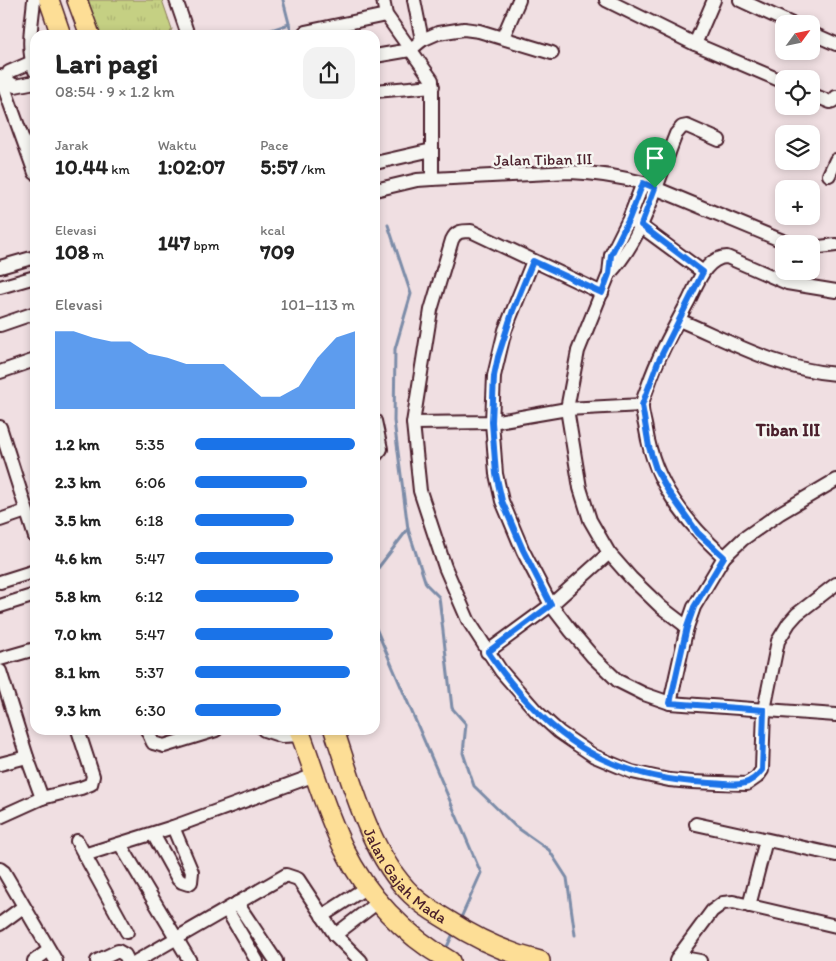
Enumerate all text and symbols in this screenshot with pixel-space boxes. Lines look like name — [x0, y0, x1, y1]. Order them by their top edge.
north arrow — [775, 15, 820, 60]
map controls — [775, 15, 820, 280]
text: Lari pagi — [55, 46, 158, 80]
button: share — [303, 47, 355, 99]
button: locate — [775, 70, 820, 115]
text: 08:54 · 9 × 1.2 km — [55, 82, 175, 101]
button: layers — [775, 125, 820, 170]
text: Jarak — [55, 137, 88, 154]
text: Waktu — [158, 137, 197, 154]
text: Pace — [260, 137, 288, 154]
pin — [634, 137, 676, 188]
icon: arrive — [641, 144, 669, 172]
street label: Jalan Tiban III — [493, 149, 593, 170]
text: 10.44 — [55, 154, 108, 179]
text: 1:02:07 — [158, 154, 225, 179]
text: 5:57 — [260, 154, 298, 179]
text: km — [108, 161, 130, 178]
text: /km — [298, 161, 326, 178]
button: + — [775, 180, 820, 225]
text: Elevasi — [55, 222, 97, 239]
text: kcal — [260, 222, 285, 239]
text: 147 — [158, 230, 190, 255]
button: − — [775, 235, 820, 280]
text: bpm — [190, 237, 220, 254]
text: 108 — [55, 239, 89, 264]
text: 709 — [260, 239, 295, 264]
text: m — [89, 246, 104, 263]
text: Elevasi — [55, 295, 103, 314]
text: 101–113 m — [281, 295, 355, 314]
district label: Tiban III — [755, 419, 821, 441]
text: 1.2 km — [55, 435, 100, 454]
text: 5:35 — [135, 435, 164, 454]
text: 2.3 km — [55, 473, 101, 492]
text: 6:06 — [135, 473, 166, 492]
text: 3.5 km — [55, 511, 101, 530]
text: 6:18 — [135, 511, 164, 530]
text: 4.6 km — [55, 549, 102, 568]
text: 5:47 — [135, 549, 165, 568]
text: 5.8 km — [55, 587, 101, 606]
text: 6:12 — [135, 587, 163, 606]
text: 7.0 km — [55, 625, 101, 644]
text: 5:47 — [135, 625, 165, 644]
text: 8.1 km — [55, 663, 100, 682]
text: 5:37 — [135, 663, 164, 682]
text: 9.3 km — [55, 701, 101, 720]
text: 6:30 — [135, 701, 166, 720]
street label: Jalan Gajah Mada — [359, 825, 451, 928]

